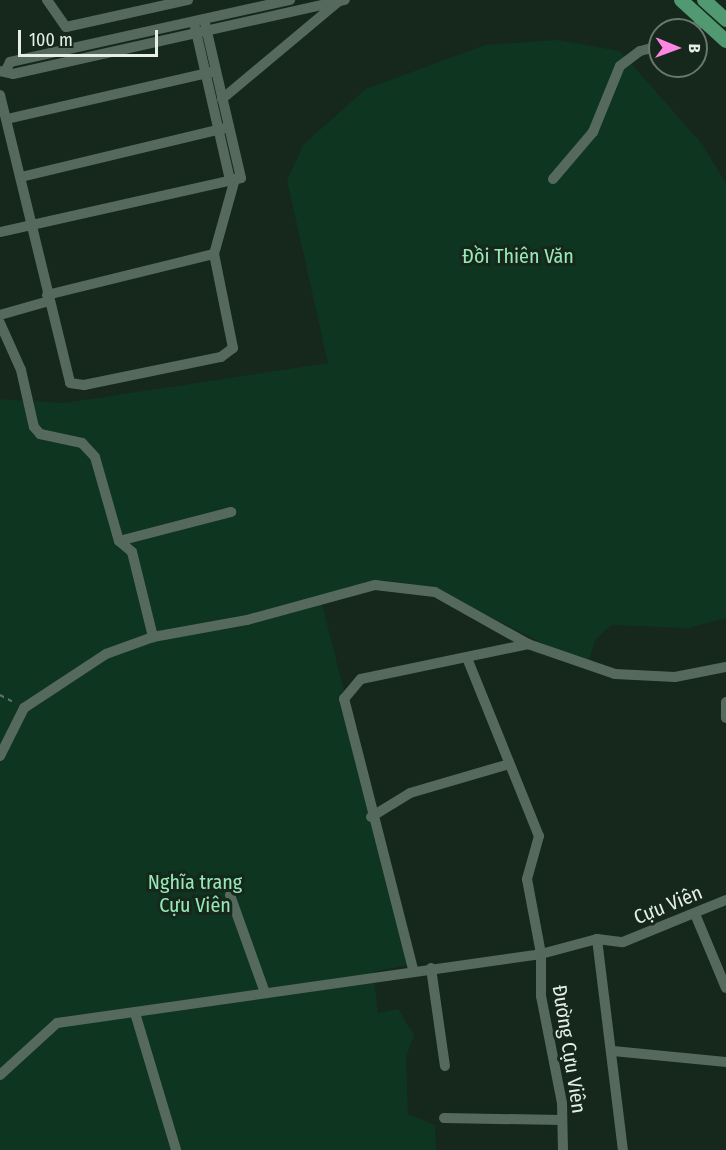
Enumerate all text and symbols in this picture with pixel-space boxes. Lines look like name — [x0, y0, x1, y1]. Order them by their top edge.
scale bar — [21, 18, 160, 56]
north arrow — [648, 18, 708, 78]
text: 100 m — [29, 29, 73, 51]
text: B — [685, 44, 704, 53]
park label: Đồi Thiên Văn — [462, 244, 574, 268]
park label: Nghĩa trang Cựu Viên — [148, 870, 242, 917]
street label: Cựu Viên — [630, 880, 706, 930]
street label: Đường Cựu Viên — [547, 983, 591, 1115]

